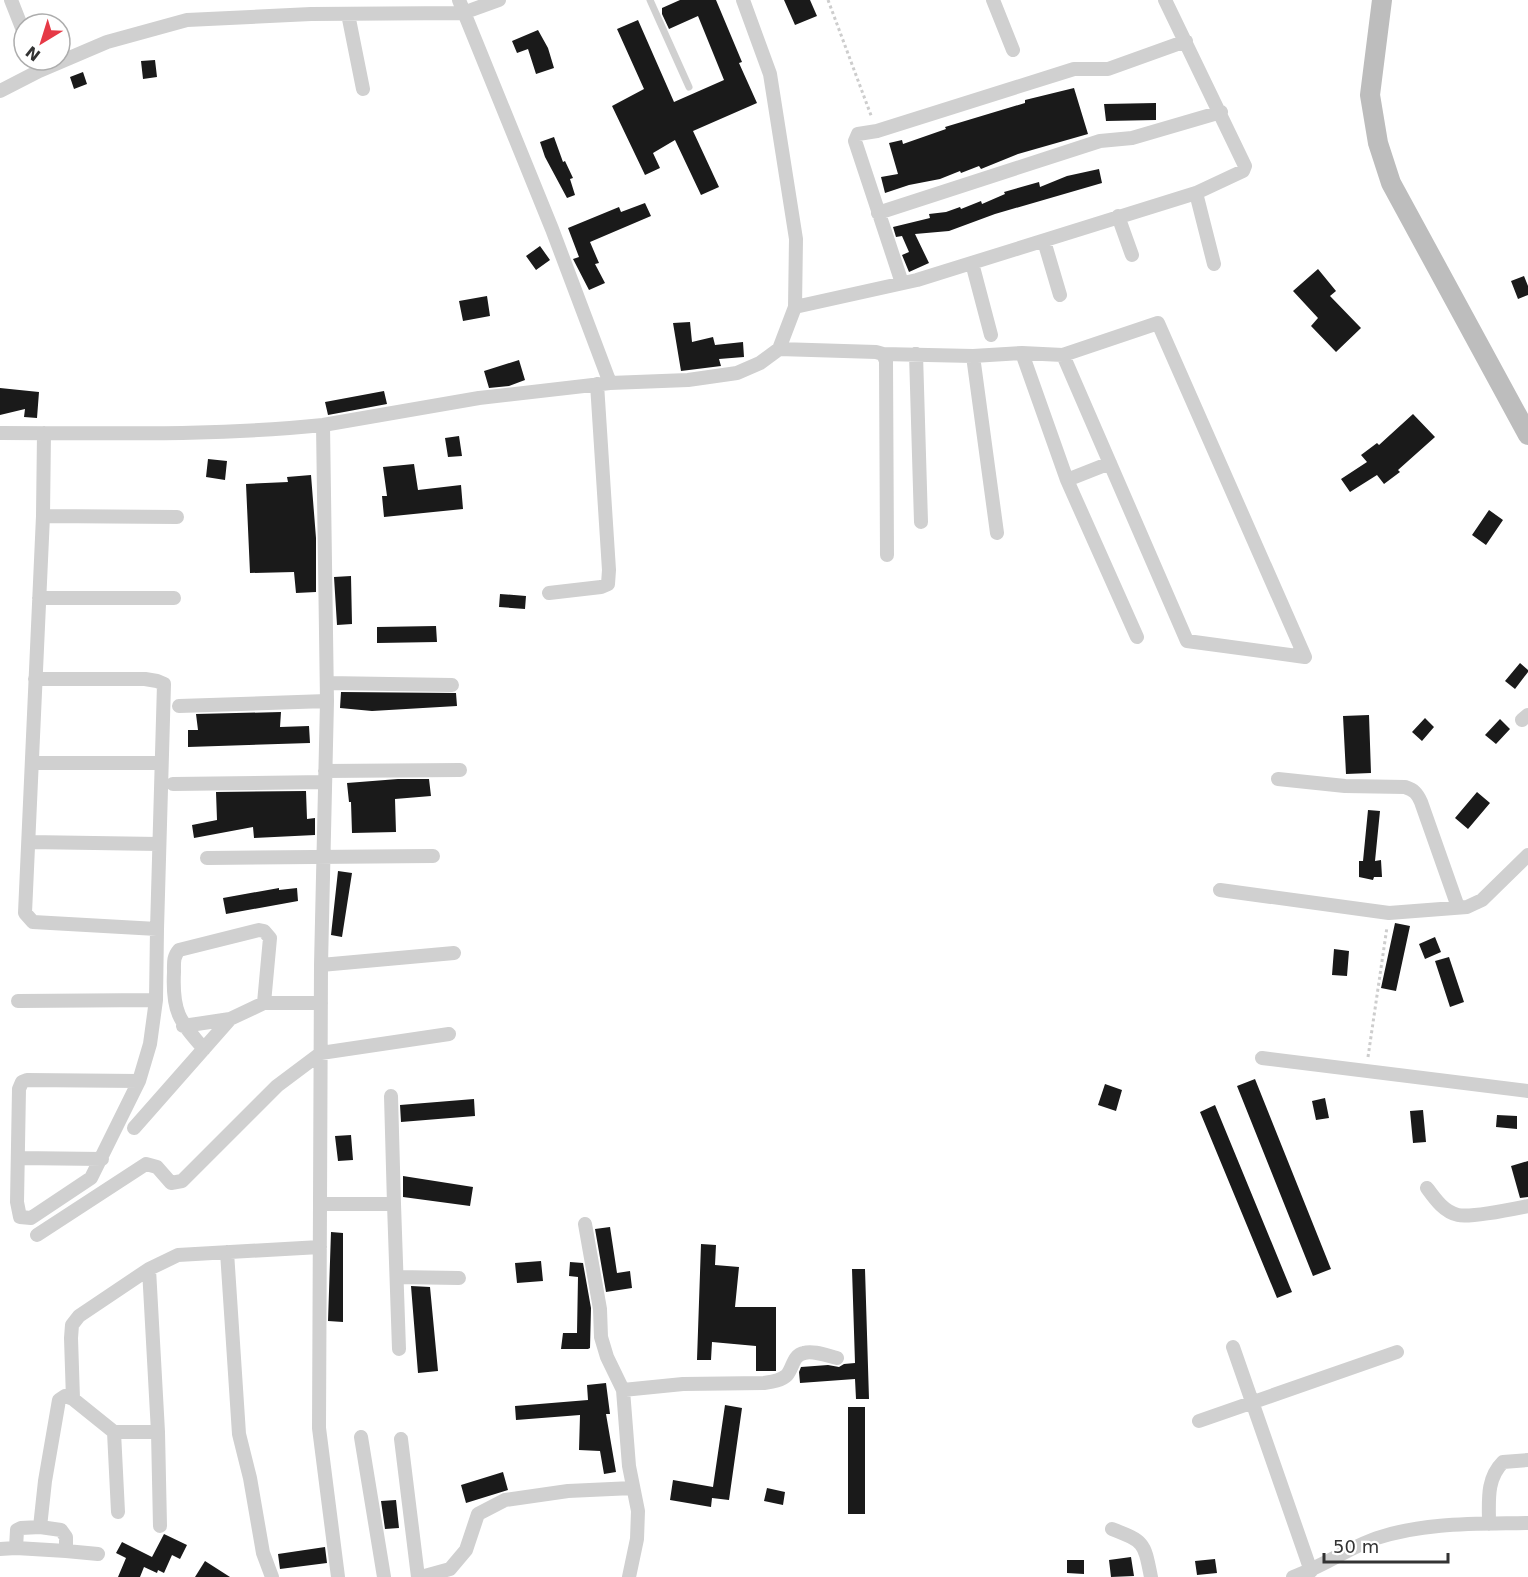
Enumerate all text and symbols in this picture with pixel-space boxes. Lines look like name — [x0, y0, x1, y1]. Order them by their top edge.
north arrow — [12, 12, 72, 72]
text: N — [22, 42, 44, 65]
scale bar — [1324, 1526, 1448, 1564]
text: 50 m — [1333, 1536, 1379, 1557]

